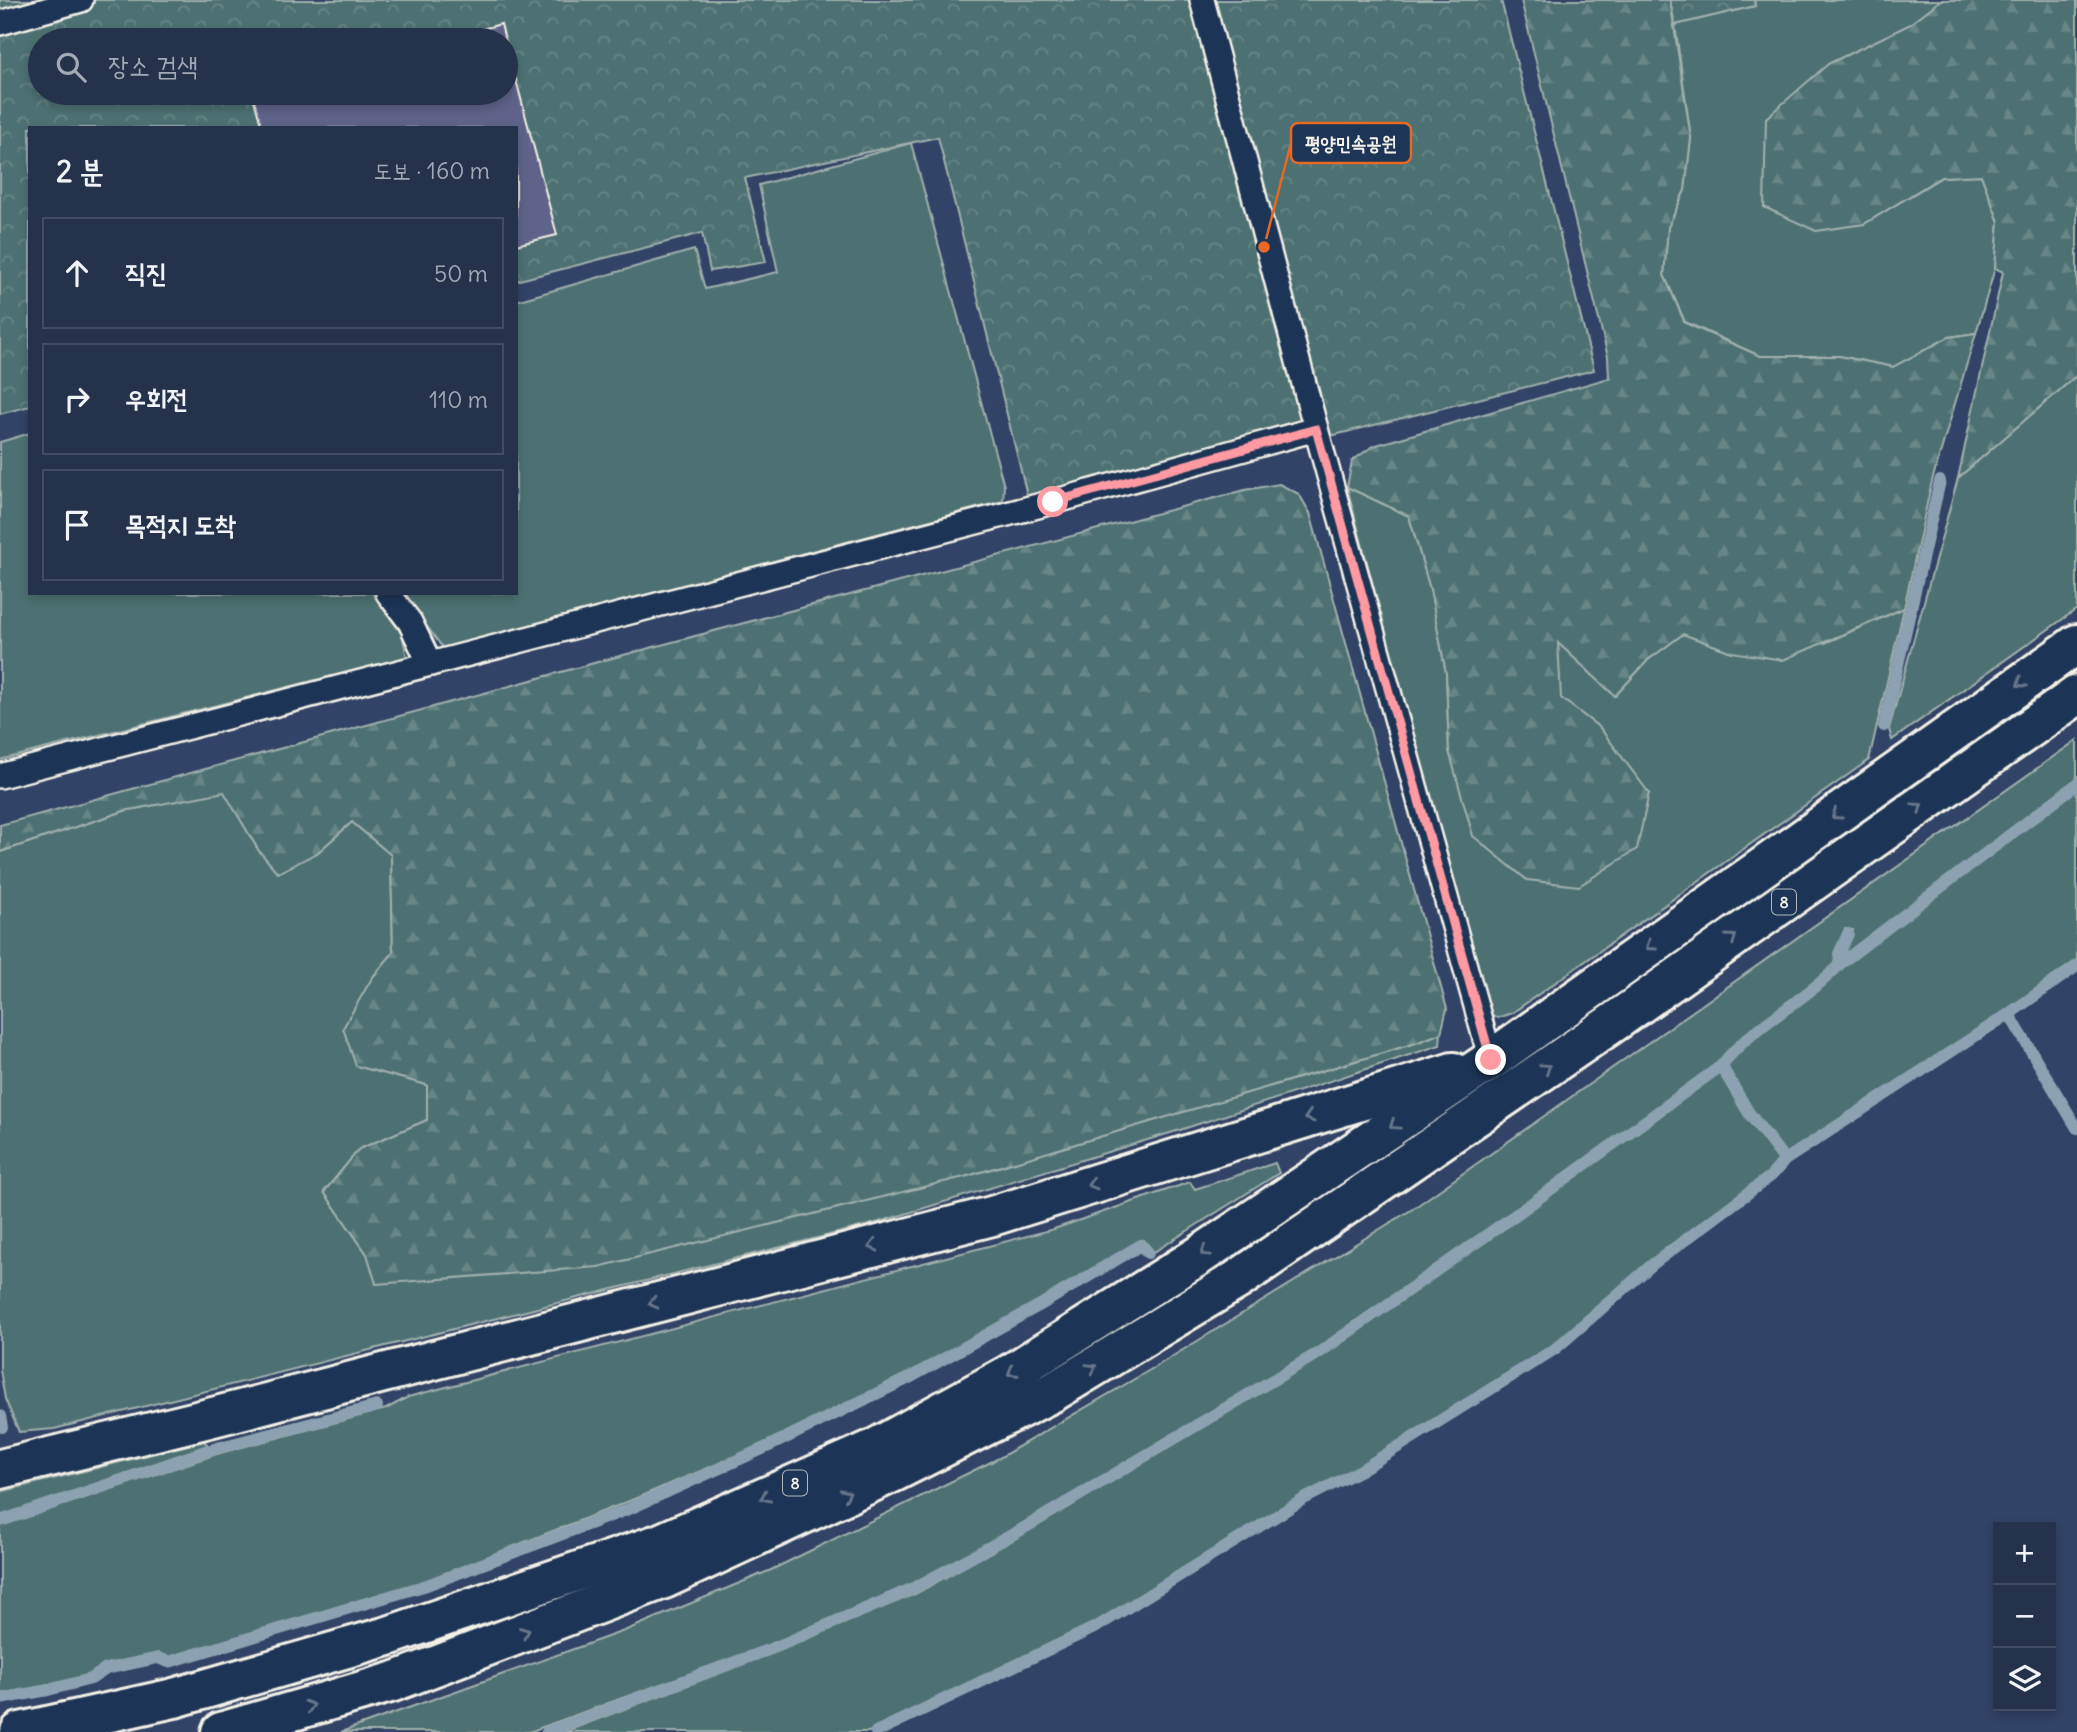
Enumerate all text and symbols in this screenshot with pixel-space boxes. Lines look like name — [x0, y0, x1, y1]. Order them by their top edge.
search box — [28, 28, 518, 105]
icon: search — [52, 48, 90, 86]
text: 장소 검색 — [108, 49, 198, 82]
callout: 평양민속공원 — [1291, 123, 1411, 163]
text: 평양민속공원 — [1305, 131, 1397, 155]
text: 2 분 — [56, 152, 104, 190]
text: 도보 · 160 m — [374, 156, 490, 185]
icon: ahead — [58, 254, 96, 292]
text: 직진 — [125, 256, 167, 289]
text: 50 m — [434, 259, 488, 288]
icon: right — [58, 380, 96, 418]
text: 우회전 — [125, 382, 188, 415]
text: 110 m — [429, 385, 488, 414]
route start — [1037, 486, 1068, 517]
icon: arrive — [58, 506, 96, 544]
text: 목적지 도착 — [125, 508, 236, 541]
one-way arrow — [2016, 675, 2029, 687]
one-way arrow — [1910, 803, 1923, 815]
one-way arrow — [1831, 807, 1844, 819]
road number: 8 — [1772, 890, 1796, 914]
one-way arrow — [1724, 934, 1737, 946]
one-way arrow — [1645, 938, 1658, 950]
route end — [1475, 1044, 1506, 1075]
one-way arrow — [1538, 1064, 1551, 1076]
one-way arrow — [1304, 1108, 1316, 1123]
one-way arrow — [1389, 1117, 1402, 1129]
one-way arrow — [1086, 1176, 1098, 1191]
one-way arrow — [867, 1238, 879, 1252]
one-way arrow — [1200, 1244, 1213, 1256]
one-way arrow — [647, 1295, 659, 1309]
one-way arrow — [1007, 1364, 1020, 1377]
one-way arrow — [1085, 1364, 1098, 1377]
road number: 8 — [783, 1470, 807, 1496]
one-way arrow — [839, 1488, 851, 1502]
one-way arrow — [760, 1489, 773, 1503]
map controls — [1993, 1522, 2056, 1711]
button: + — [1993, 1522, 2056, 1585]
button: − — [1993, 1585, 2056, 1648]
one-way arrow — [518, 1626, 531, 1640]
button: layers — [1993, 1648, 2056, 1711]
one-way arrow — [304, 1700, 316, 1715]

